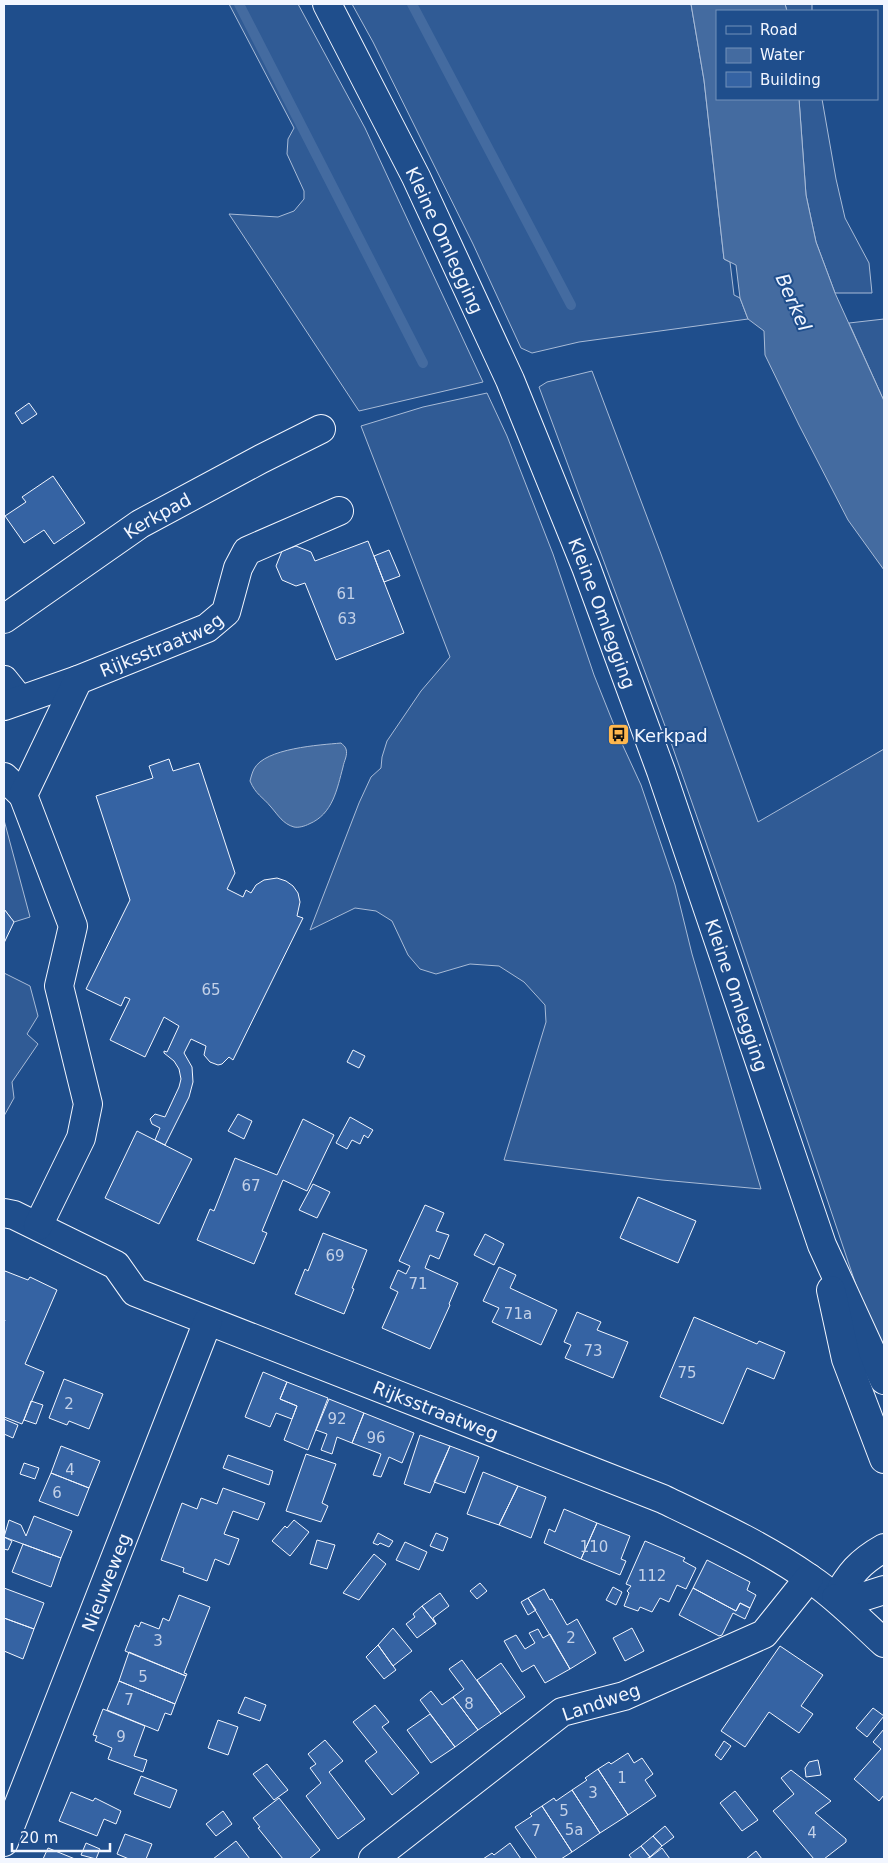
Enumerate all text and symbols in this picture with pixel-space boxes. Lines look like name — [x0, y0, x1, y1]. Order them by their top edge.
legend — [716, 10, 878, 100]
text: Road — [760, 21, 798, 39]
text: Water — [760, 46, 805, 64]
text: Building — [760, 71, 821, 89]
street label: Kleine Omlegging — [402, 163, 488, 317]
water label: Berkel — [772, 270, 817, 335]
street label: Kerkpad — [119, 488, 194, 543]
street label: Kleine Omlegging — [565, 534, 640, 691]
house number: 61 — [336, 585, 356, 603]
street label: Rijksstraatweg — [97, 609, 227, 681]
house number: 63 — [337, 610, 357, 628]
bus stop icon: Kerkpad — [606, 723, 630, 747]
place label: Kerkpad — [634, 725, 708, 746]
street label: Kleine Omlegging — [701, 916, 773, 1074]
house number: 65 — [201, 981, 221, 999]
house number: 67 — [241, 1177, 261, 1195]
house number: 69 — [325, 1247, 345, 1265]
house number: 71 — [408, 1275, 428, 1293]
house number: 71a — [504, 1305, 532, 1323]
house number: 73 — [583, 1342, 603, 1360]
house number: 75 — [677, 1364, 697, 1382]
street label: Rijksstraatweg — [370, 1376, 501, 1444]
house number: 2 — [64, 1395, 74, 1413]
house number: 92 — [327, 1410, 347, 1428]
house number: 96 — [366, 1429, 386, 1447]
house number: 4 — [65, 1461, 75, 1479]
house number: 6 — [52, 1484, 62, 1502]
street label: Nieuweweg — [77, 1530, 134, 1634]
house number: 110 — [580, 1538, 608, 1556]
house number: 112 — [638, 1567, 666, 1585]
house number: 2 — [566, 1629, 576, 1647]
house number: 3 — [153, 1632, 163, 1650]
house number: 5 — [138, 1668, 148, 1686]
street label: Landweg — [559, 1679, 643, 1725]
house number: 7 — [124, 1691, 134, 1709]
house number: 8 — [464, 1695, 474, 1713]
house number: 9 — [116, 1728, 126, 1746]
house number: 1 — [617, 1769, 627, 1787]
house number: 3 — [588, 1784, 598, 1802]
house number: 5 — [559, 1802, 569, 1820]
scale bar — [12, 1820, 110, 1852]
house number: 5a — [565, 1821, 583, 1839]
house number: 7 — [531, 1822, 541, 1840]
house number: 4 — [807, 1824, 817, 1842]
text: 20 m — [20, 1829, 58, 1847]

